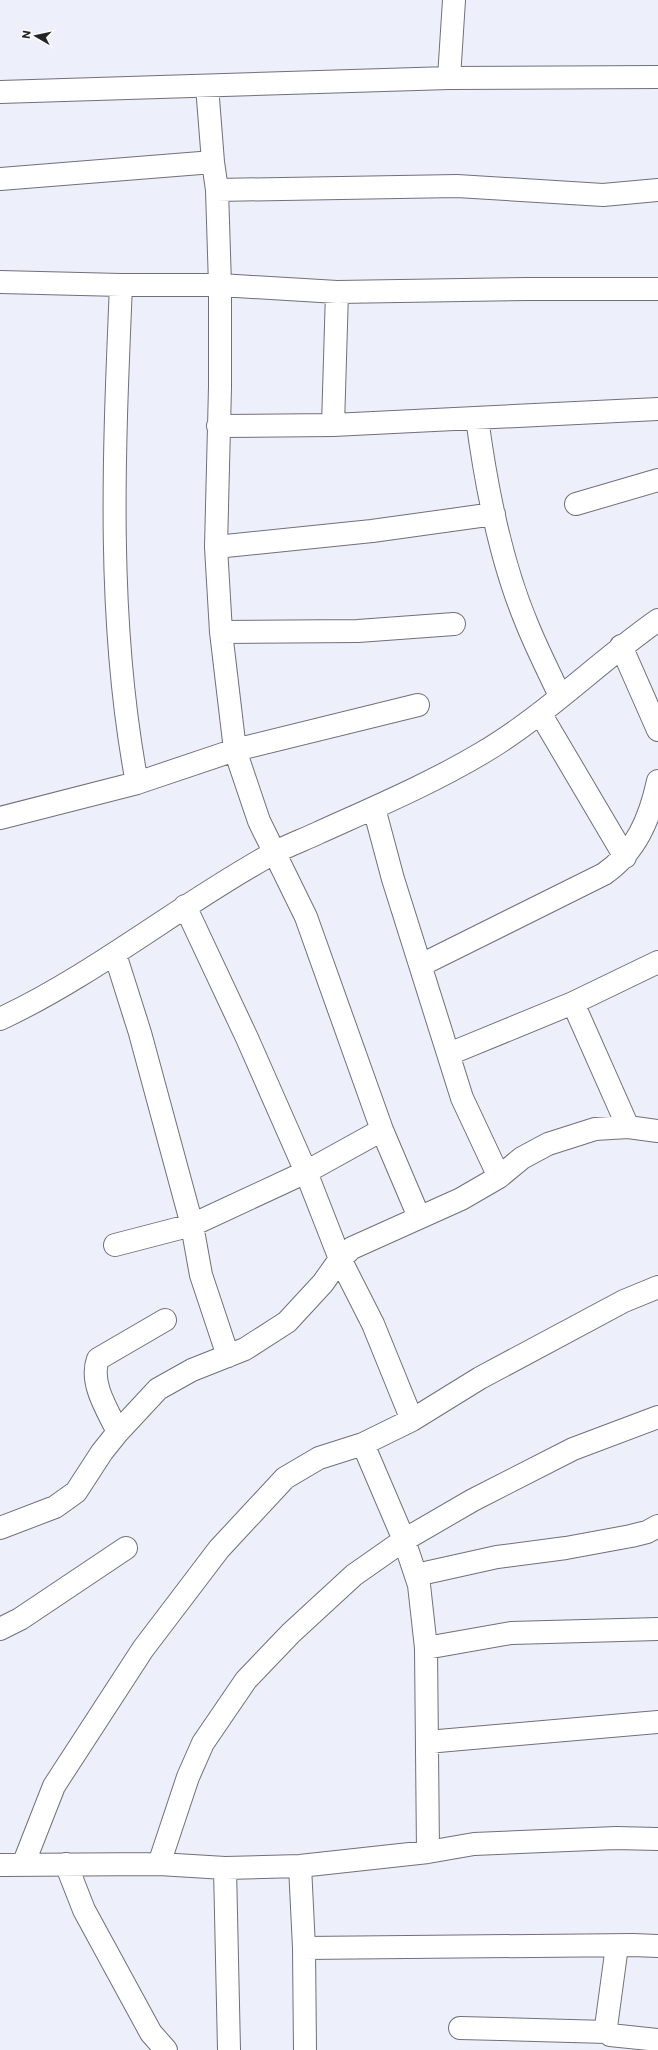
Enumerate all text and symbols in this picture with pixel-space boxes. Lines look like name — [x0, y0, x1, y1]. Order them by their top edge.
north arrow — [16, 16, 56, 56]
text: N — [19, 29, 33, 39]

